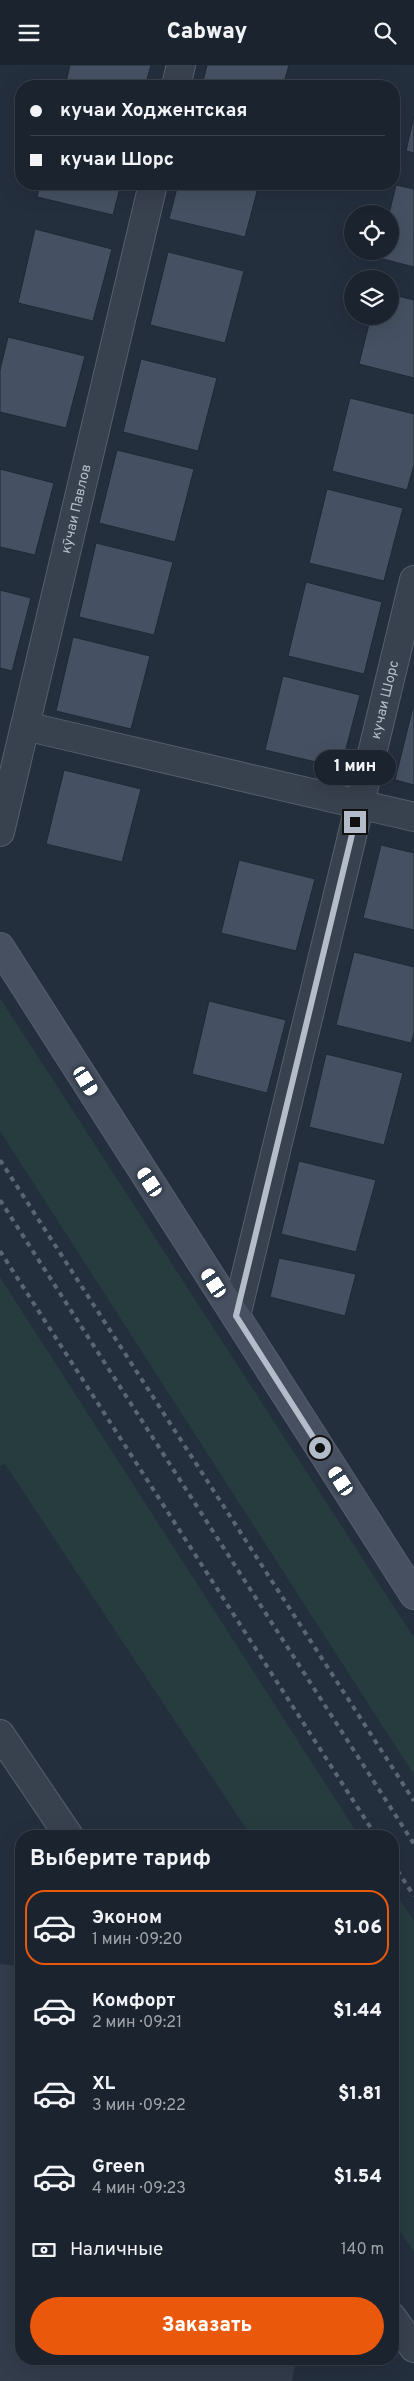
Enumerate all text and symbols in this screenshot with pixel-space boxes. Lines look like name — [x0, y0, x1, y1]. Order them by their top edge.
icon: menu — [15, 19, 43, 47]
text: Cabway — [167, 19, 247, 46]
icon: search — [371, 19, 399, 47]
text: кучаи Ходжентская — [60, 99, 247, 123]
text: кучаи Шорс — [60, 148, 174, 172]
map controls — [344, 205, 399, 325]
button: locate — [344, 205, 399, 260]
button: layers — [344, 270, 399, 325]
street label: кӯчаи Павлов — [58, 462, 95, 555]
street label: кучаи Шорс — [367, 659, 403, 741]
callout: 1 мин — [314, 749, 396, 785]
text: 1 мин — [334, 757, 376, 777]
route end — [344, 811, 366, 833]
car — [71, 1064, 100, 1098]
car — [135, 1165, 164, 1199]
car — [199, 1266, 228, 1300]
route start — [309, 1437, 331, 1459]
car — [326, 1464, 355, 1498]
text: Выберите тариф — [30, 1846, 211, 1873]
icon: car — [32, 1905, 77, 1950]
text: Эконом — [92, 1906, 162, 1930]
text: $1.06 — [333, 1916, 382, 1940]
text: 1 мин · 09:20 — [92, 1930, 183, 1950]
icon: car — [32, 1988, 77, 2033]
text: Комфорт — [92, 1989, 175, 2013]
text: $1.44 — [333, 1999, 382, 2023]
text: 2 мин · 09:21 — [92, 2013, 182, 2033]
icon: car — [32, 2071, 77, 2116]
text: XL — [92, 2072, 115, 2096]
text: $1.81 — [338, 2082, 382, 2106]
text: 3 мин · 09:22 — [92, 2096, 186, 2116]
icon: car — [32, 2154, 77, 2199]
text: Green — [92, 2155, 145, 2179]
text: $1.54 — [333, 2165, 382, 2189]
text: 4 мин · 09:23 — [92, 2179, 186, 2199]
icon: cash — [30, 2236, 58, 2264]
text: Наличные — [70, 2238, 163, 2262]
text: 140 m — [341, 2240, 384, 2260]
button: Заказать — [30, 2297, 384, 2355]

